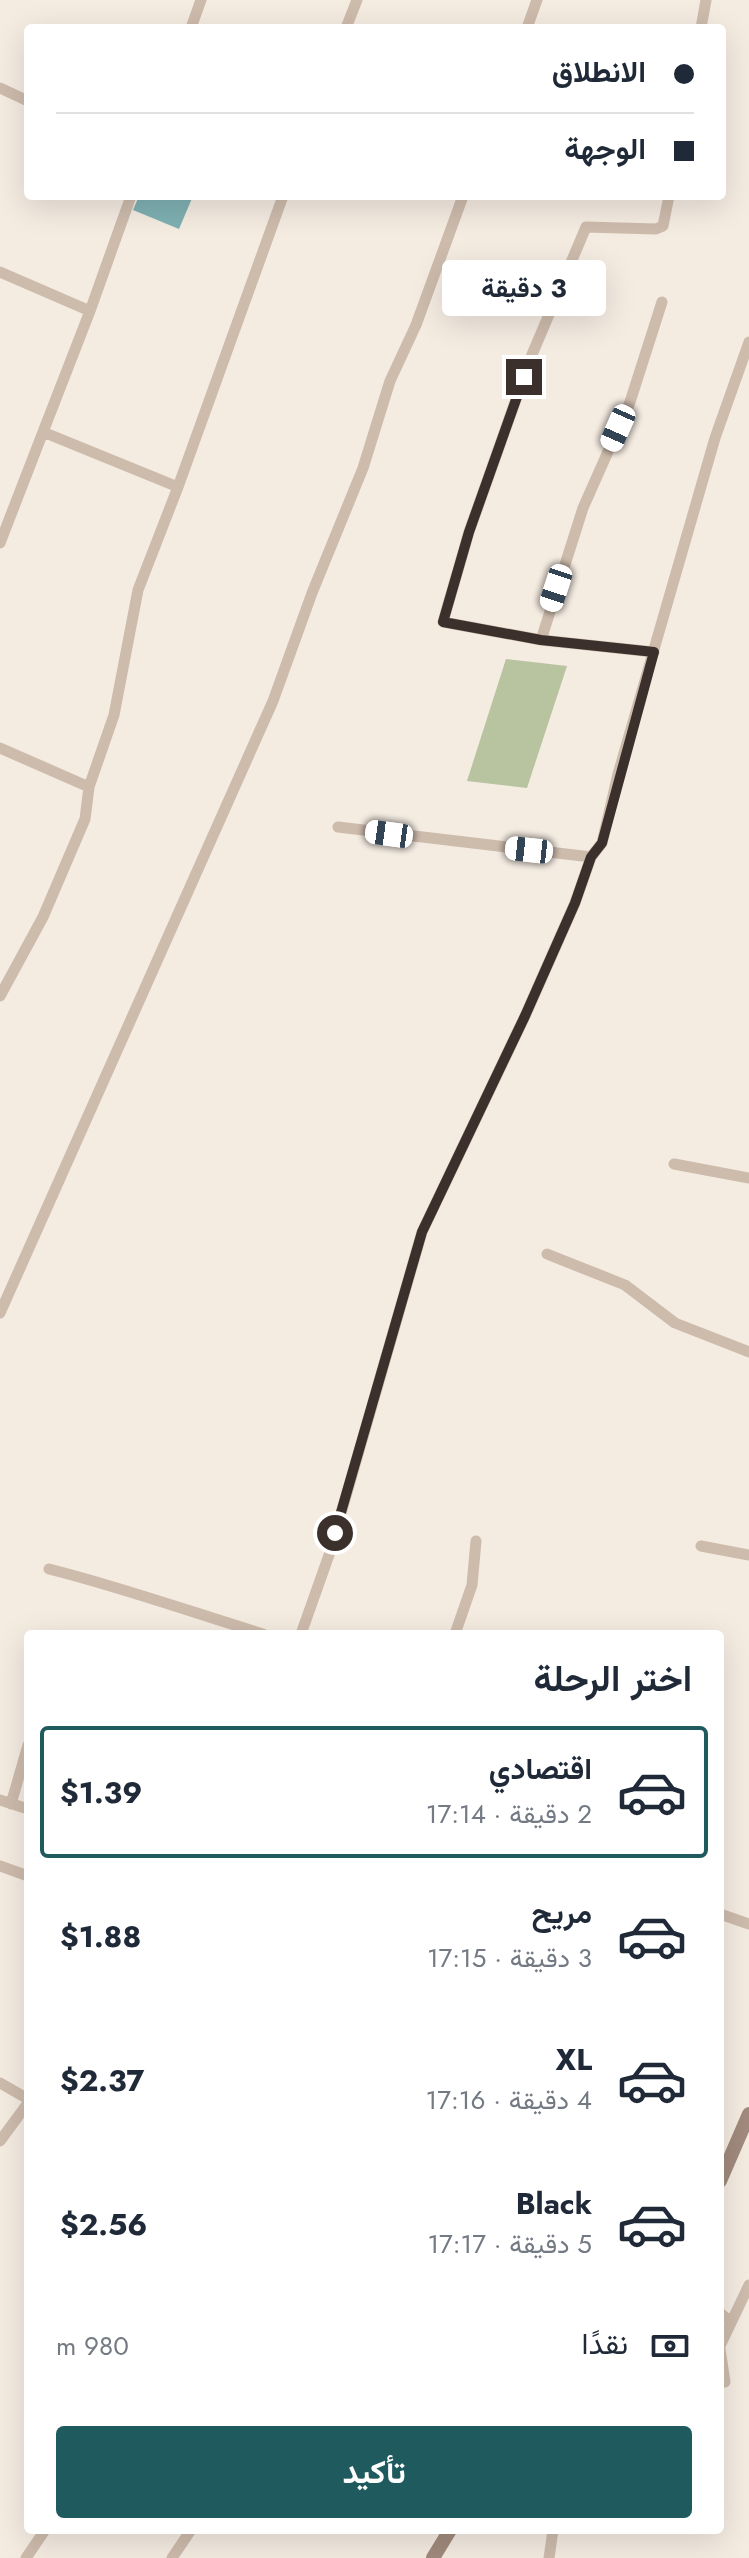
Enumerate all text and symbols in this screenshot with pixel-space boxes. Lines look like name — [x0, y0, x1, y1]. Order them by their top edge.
text: الانطلاق — [552, 50, 646, 93]
text: الوجهة — [564, 127, 646, 170]
callout: 3 دقيقة — [442, 261, 606, 317]
text: 3 دقيقة — [481, 269, 567, 307]
route end — [506, 359, 542, 395]
car — [597, 401, 639, 455]
car — [537, 561, 575, 615]
car — [364, 819, 414, 849]
car — [504, 836, 554, 864]
route start — [317, 1515, 353, 1551]
text: اختر الرحلة — [534, 1652, 692, 1704]
text: اقتصادي — [489, 1747, 592, 1790]
icon: car — [616, 1756, 688, 1828]
text: $1.39 — [60, 1771, 142, 1814]
text: 2 دقيقة · 17:14 — [426, 1795, 592, 1833]
text: مريح — [532, 1891, 592, 1934]
icon: car — [616, 1900, 688, 1972]
text: $1.88 — [60, 1915, 141, 1958]
text: 3 دقيقة · 17:15 — [427, 1939, 592, 1977]
text: XL — [556, 2038, 592, 2081]
icon: car — [616, 2044, 688, 2116]
text: $2.37 — [60, 2059, 144, 2102]
text: 4 دقيقة · 17:16 — [426, 2081, 592, 2119]
text: Black — [516, 2182, 592, 2225]
icon: car — [616, 2188, 688, 2260]
text: $2.56 — [60, 2203, 147, 2246]
text: 5 دقيقة · 17:17 — [427, 2225, 592, 2263]
text: نقدًا — [582, 2322, 628, 2365]
icon: cash — [648, 2324, 692, 2368]
text: 980 m — [56, 2327, 129, 2365]
button: تأكيد — [56, 2426, 692, 2518]

